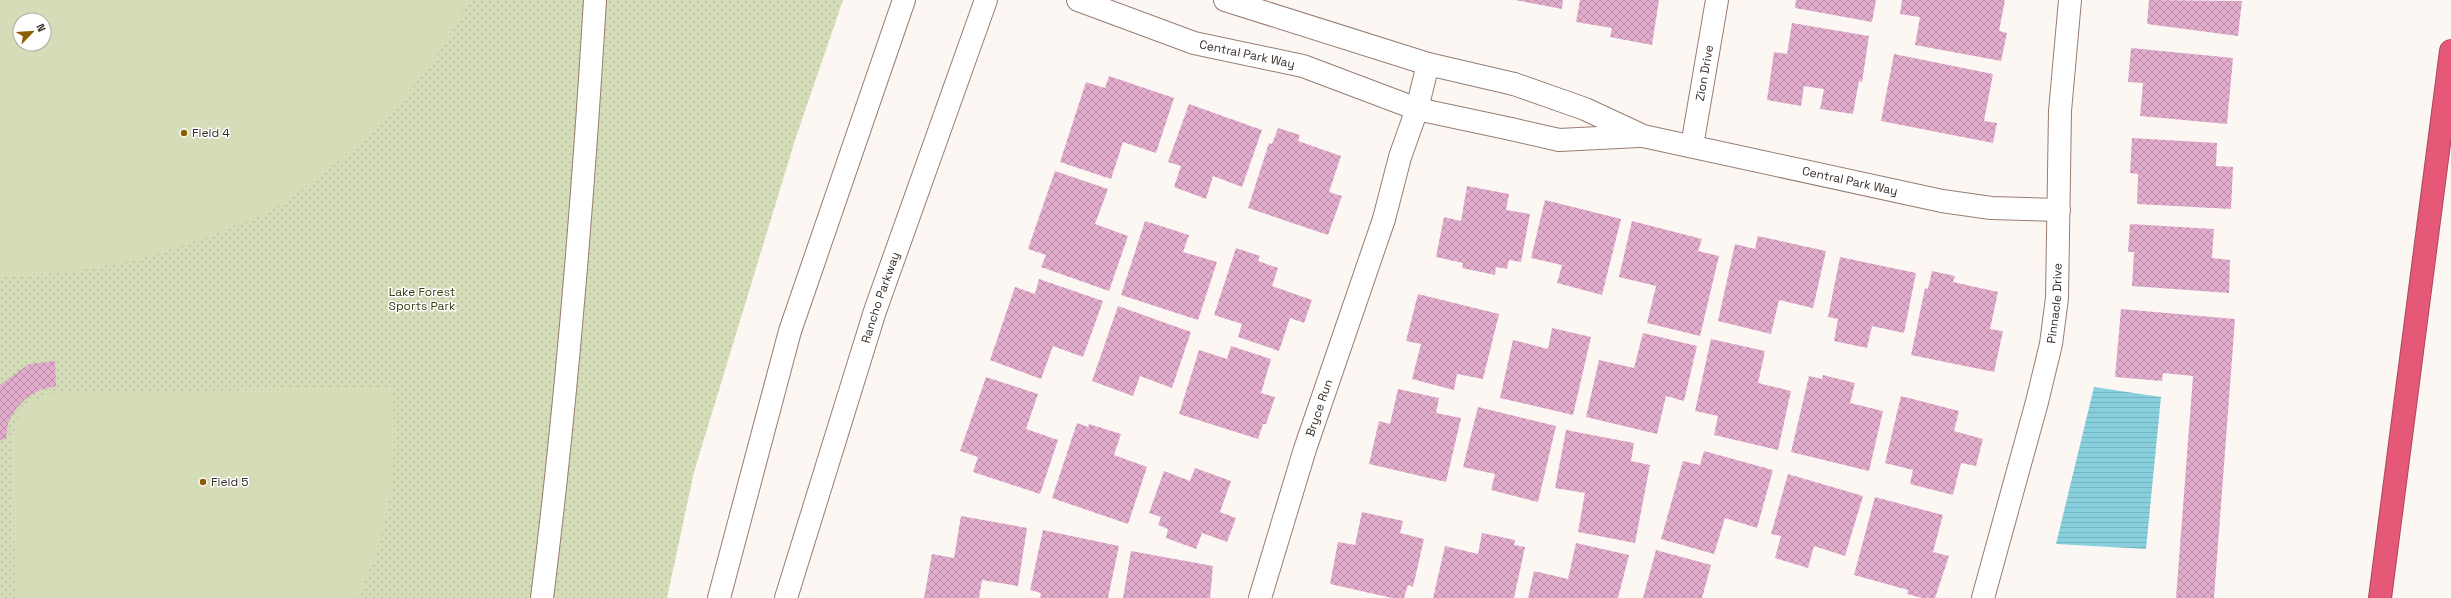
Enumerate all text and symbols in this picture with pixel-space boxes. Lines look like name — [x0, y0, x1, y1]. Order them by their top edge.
north arrow — [12, 12, 52, 52]
text: N — [33, 21, 49, 34]
street label: Central Park Way — [1198, 36, 1296, 72]
street label: Zion Drive — [1692, 44, 1717, 102]
place label: Field 4 — [192, 125, 230, 141]
marker: Field 4 — [179, 128, 189, 138]
street label: Central Park Way — [1801, 163, 1899, 199]
street label: Rancho Parkway — [858, 250, 903, 345]
street label: Pinnacle Drive — [2043, 263, 2066, 344]
park label: Lake Forest Sports Park — [389, 284, 456, 314]
street label: Bryce Run — [1302, 377, 1336, 439]
place label: Field 5 — [211, 474, 248, 490]
marker: Field 5 — [198, 477, 208, 487]

